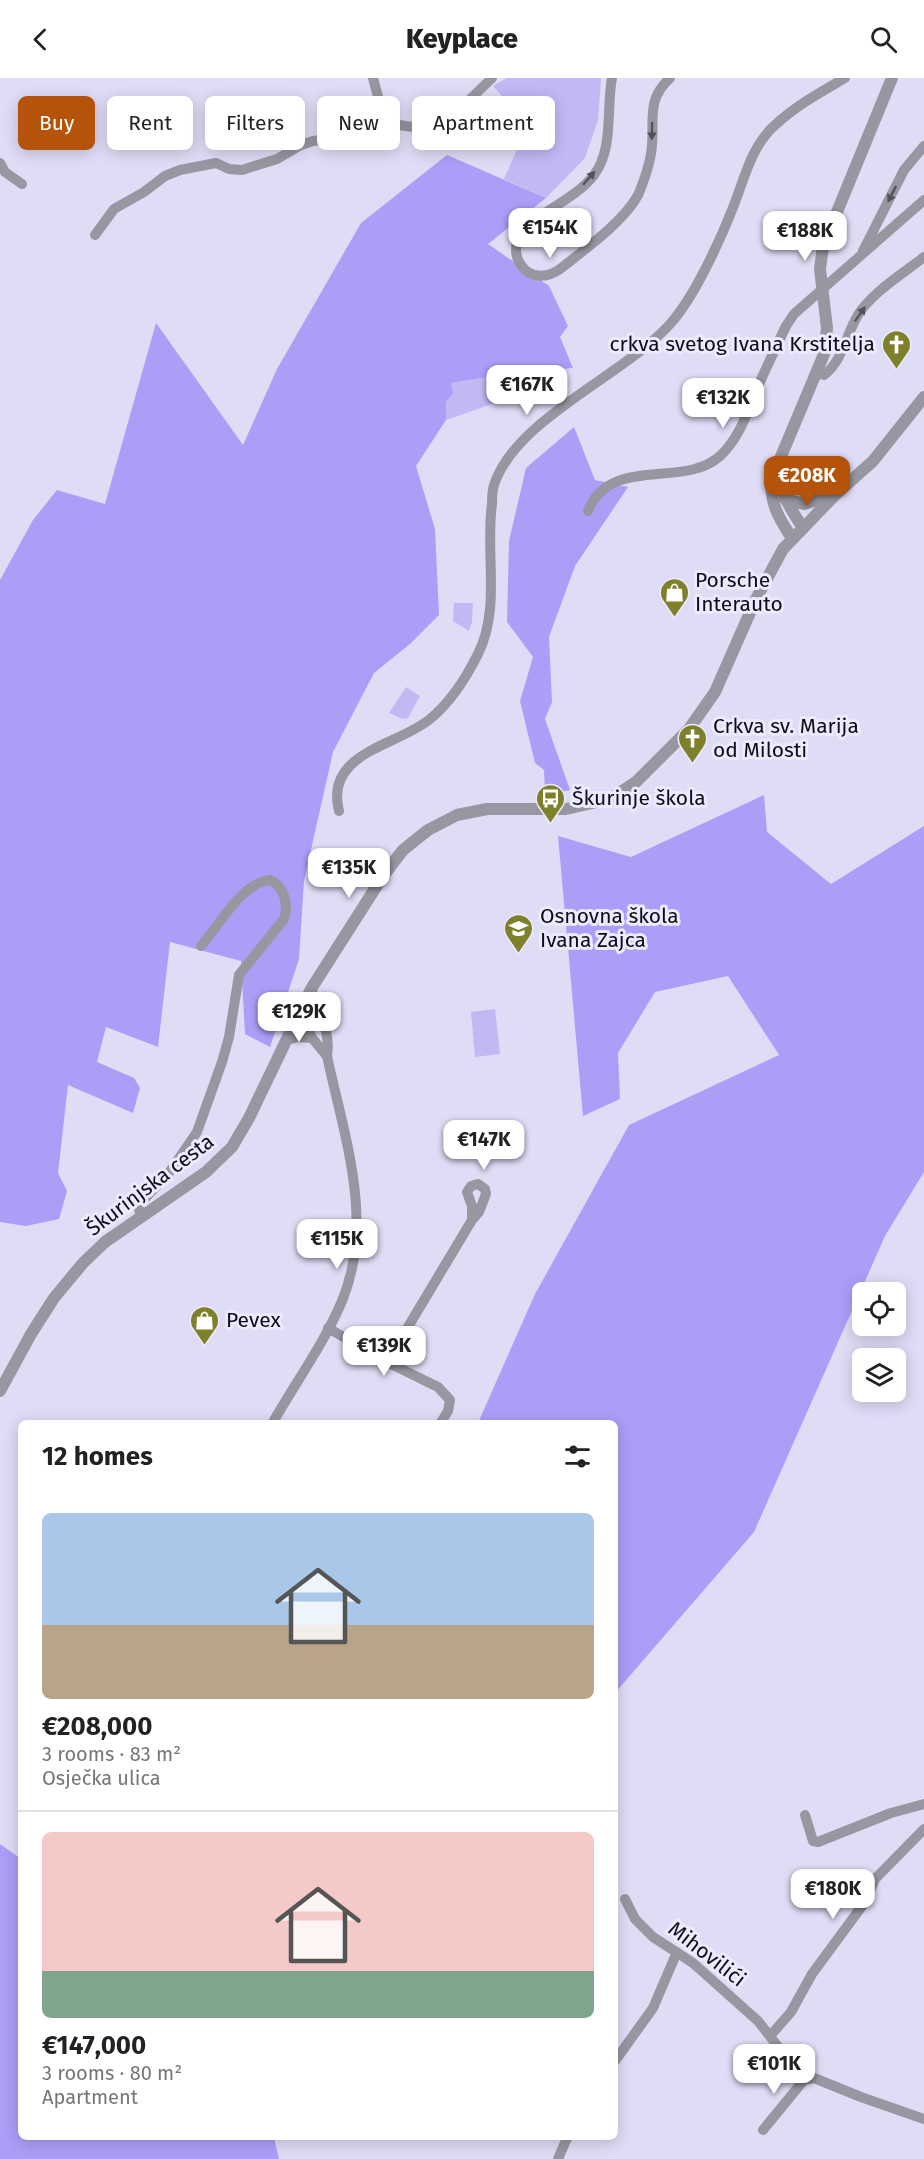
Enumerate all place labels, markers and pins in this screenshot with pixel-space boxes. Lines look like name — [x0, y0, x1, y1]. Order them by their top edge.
pin: €154K — [508, 208, 592, 259]
pin: €188K — [763, 211, 847, 262]
church icon: crkva svetog Ivana Krstitelja — [880, 328, 912, 370]
place label: crkva svetog Ivana Krstitelja — [609, 331, 875, 357]
pin: €167K — [485, 365, 569, 416]
pin: €132K — [681, 378, 765, 429]
pin: €208K — [765, 456, 849, 507]
place label: Porsche Interauto — [695, 567, 783, 617]
shop icon: Porsche Interauto — [658, 576, 690, 618]
place label: Crkva sv. Marija od Milosti — [713, 713, 859, 763]
church icon: Crkva sv. Marija od Milosti — [676, 722, 708, 764]
bus stop icon: Škurinje škola — [535, 782, 567, 824]
place label: Škurinje škola — [572, 785, 706, 811]
pin: €135K — [307, 848, 391, 899]
place label: Osnovna škola Ivana Zajca — [540, 903, 679, 953]
school or university icon: Osnovna škola Ivana Zajca — [503, 912, 535, 954]
pin: €129K — [257, 992, 341, 1043]
pin: €147K — [442, 1120, 526, 1171]
pin: €115K — [295, 1219, 379, 1270]
shop icon: Pevex — [189, 1304, 221, 1346]
place label: Pevex — [226, 1307, 281, 1333]
pin: €139K — [342, 1326, 426, 1377]
pin: €180K — [791, 1869, 875, 1920]
pin: €101K — [732, 2044, 816, 2095]

